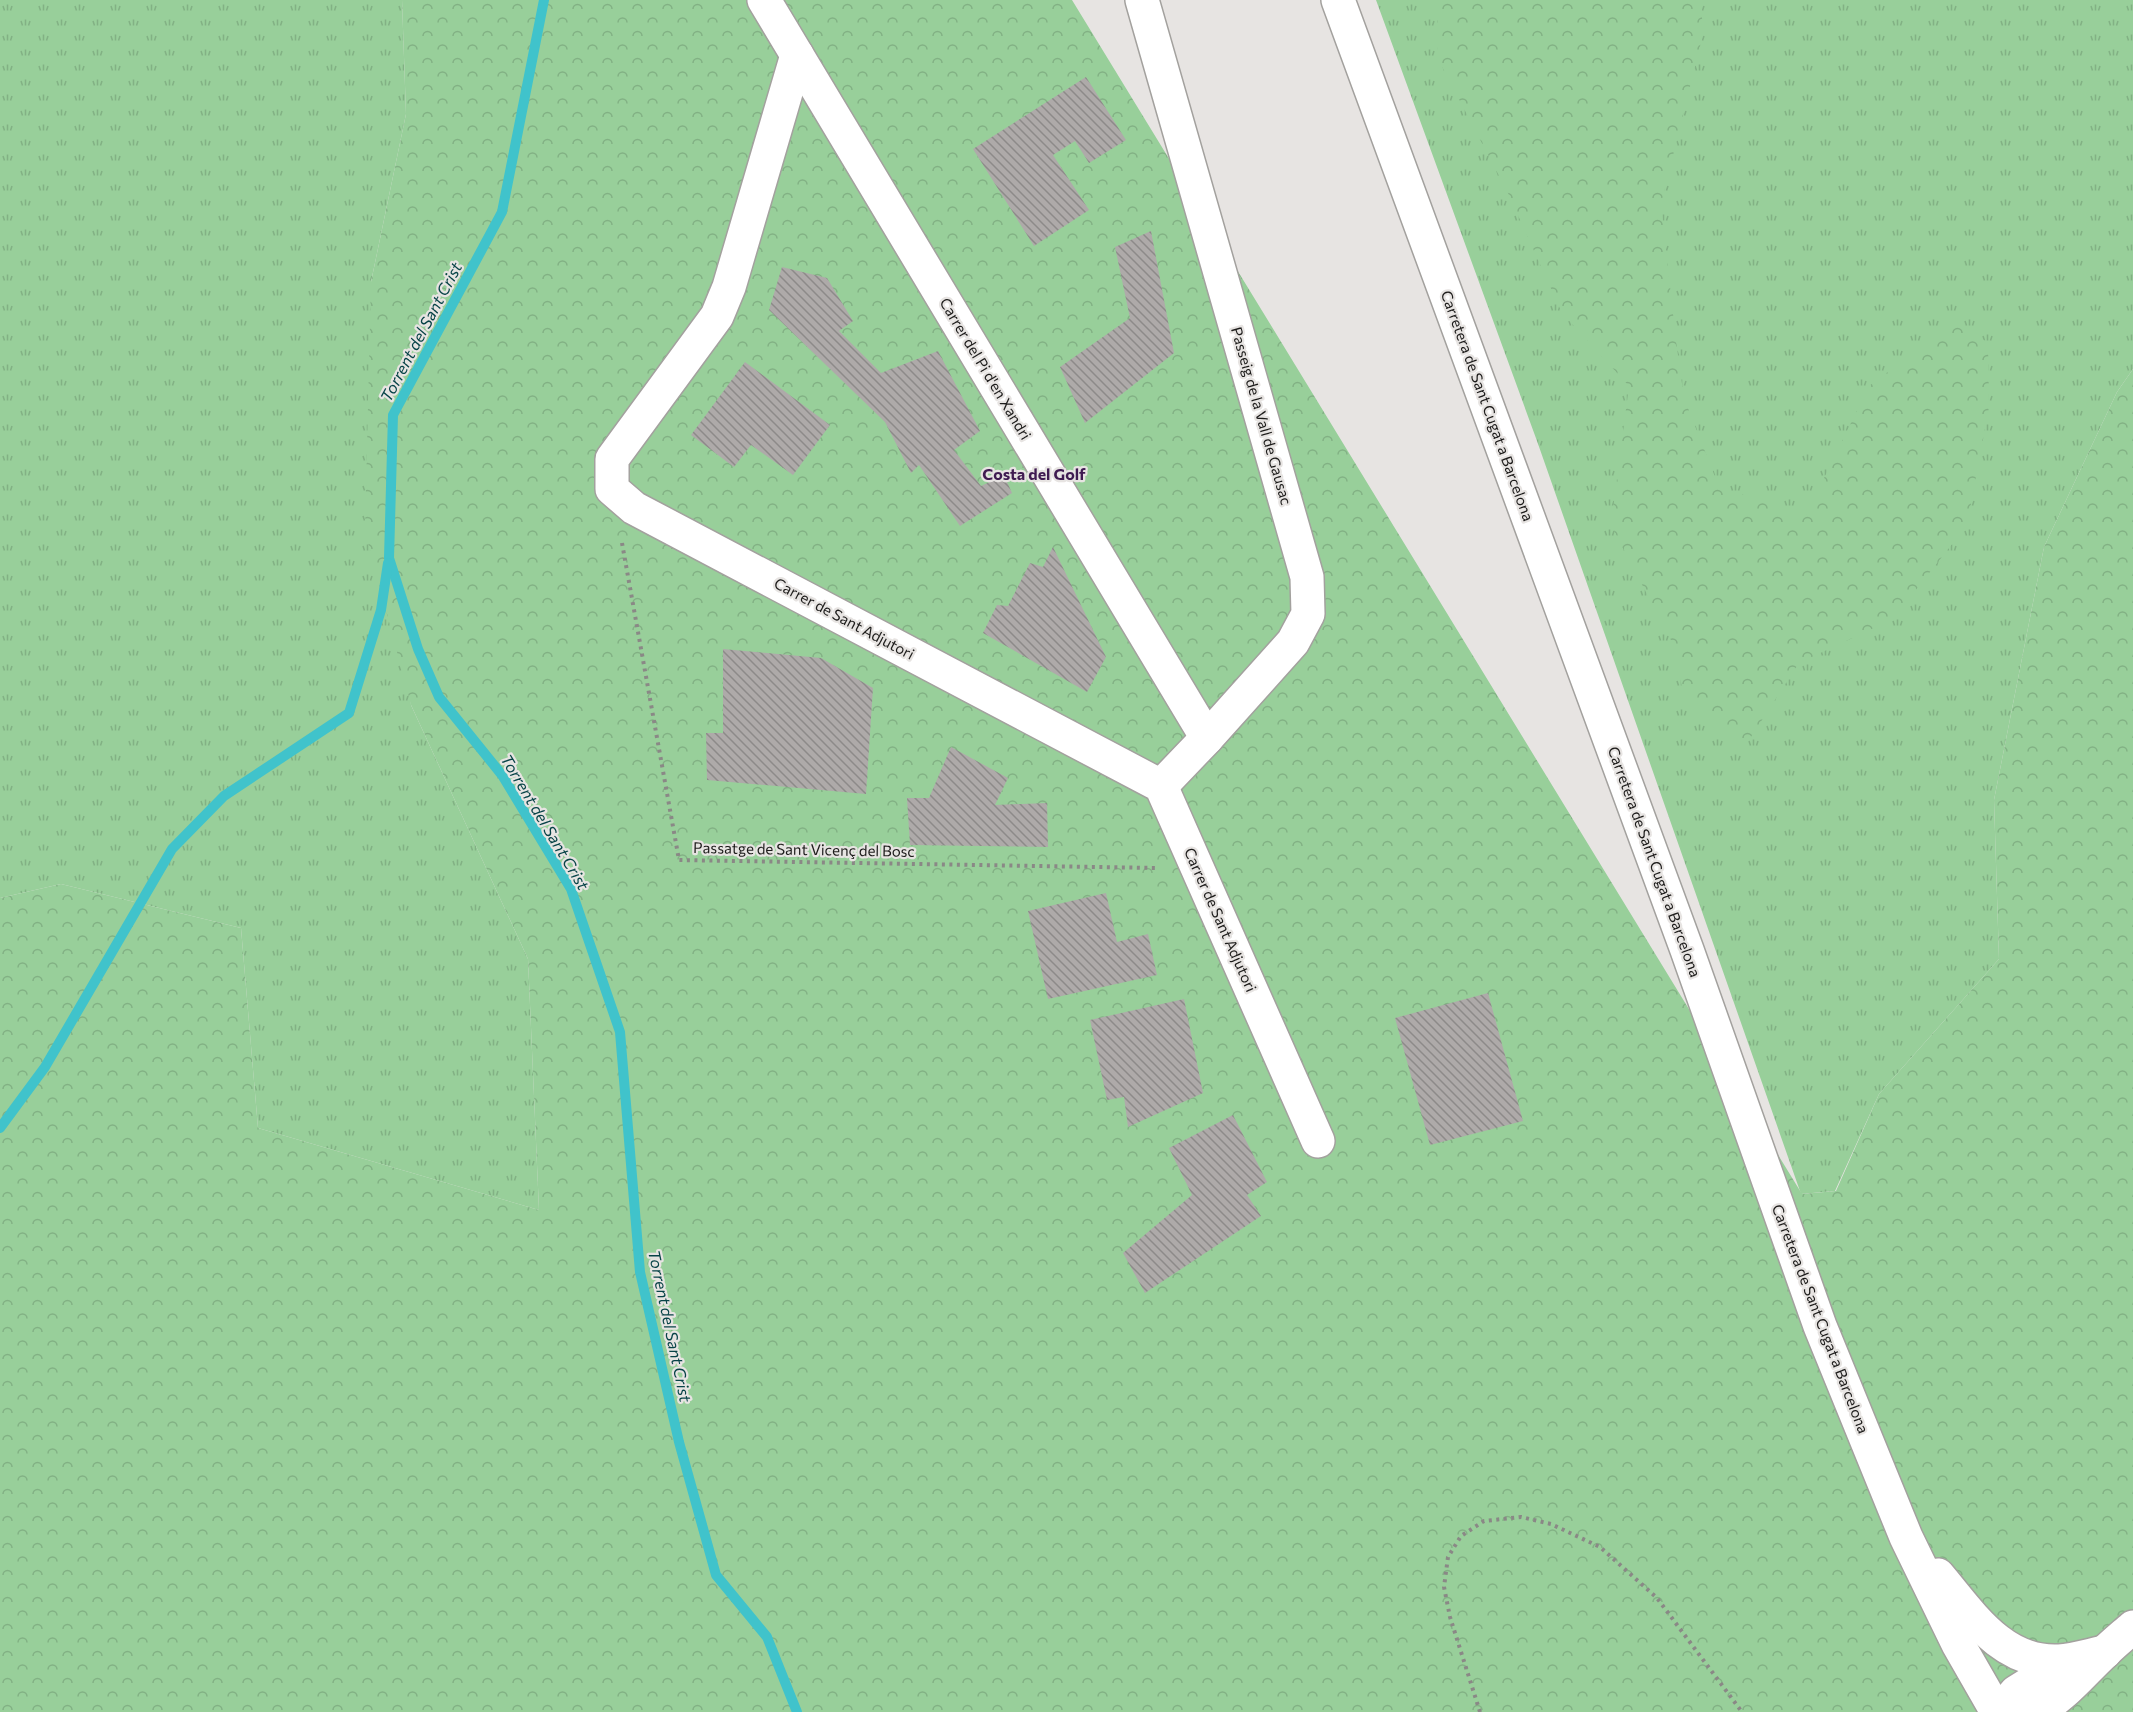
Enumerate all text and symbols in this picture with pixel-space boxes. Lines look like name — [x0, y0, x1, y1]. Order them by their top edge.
water label: Torrent del Sant Crist — [376, 259, 466, 405]
street label: Carretera de Sant Cugat a Barcelona — [1438, 288, 1538, 523]
street label: Carrer del Pi d'en Xandri — [936, 294, 1035, 443]
street label: Passeig de la Vall de Gausac — [1228, 325, 1296, 507]
district label: Costa del Golf — [982, 464, 1086, 483]
street label: Carrer de Sant Adjutori — [771, 574, 918, 663]
street label: Carretera de Sant Cugat a Barcelona — [1605, 744, 1705, 979]
water label: Torrent del Sant Crist — [497, 750, 594, 893]
street label: Passatge de Sant Vicenç del Bosc — [693, 838, 915, 860]
street label: Carrer de Sant Adjutori — [1181, 845, 1261, 995]
street label: Carretera de Sant Cugat a Barcelona — [1769, 1202, 1873, 1436]
water label: Torrent del Sant Crist — [645, 1248, 696, 1404]

